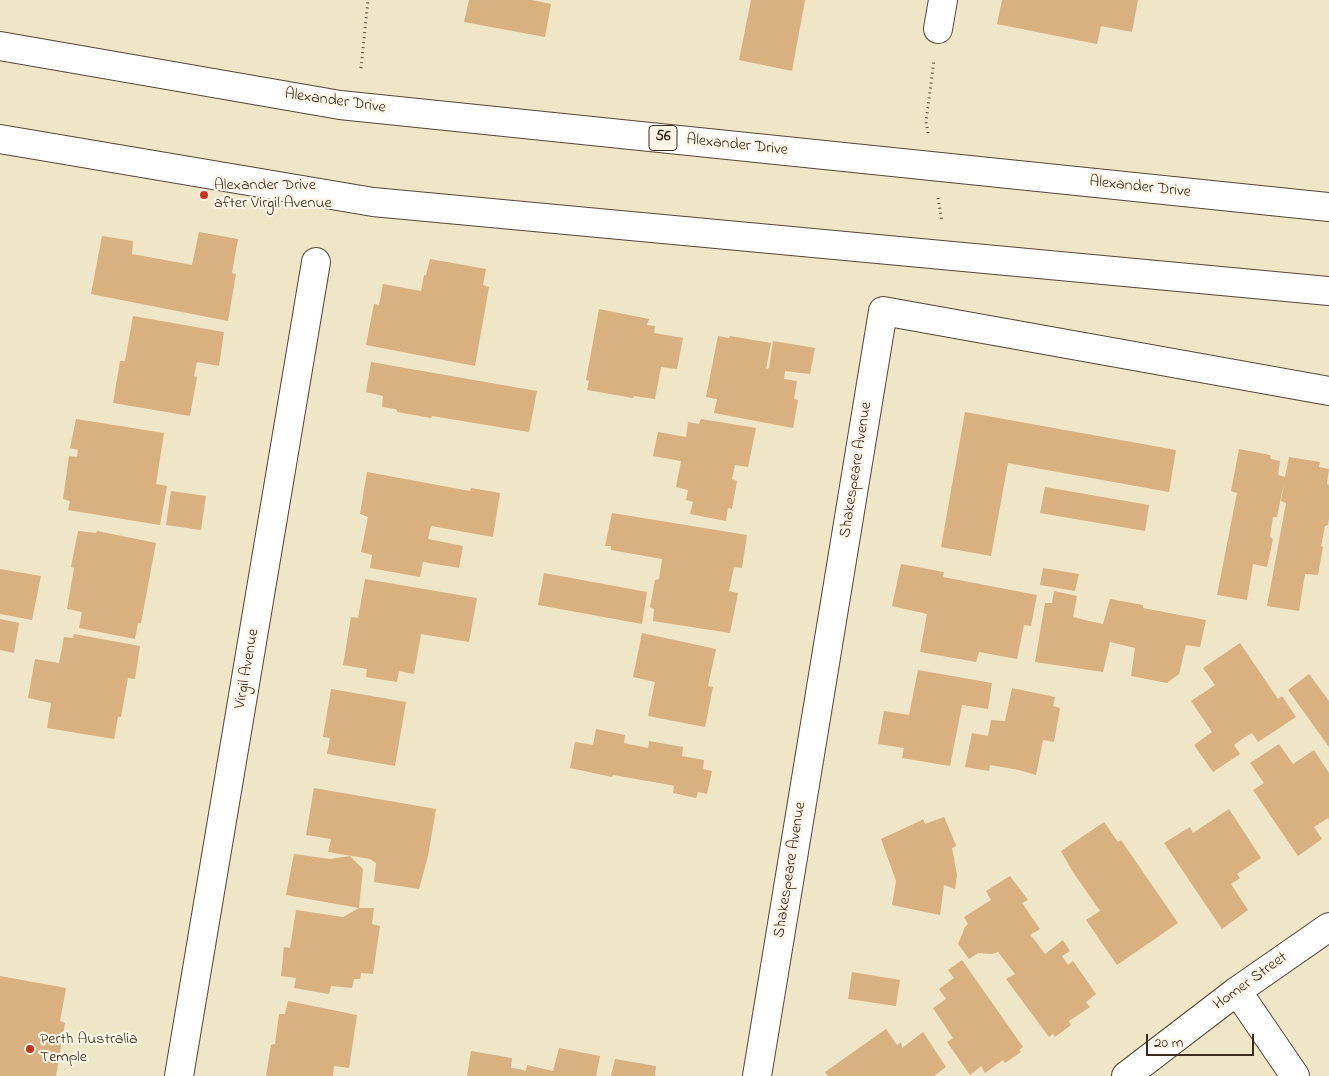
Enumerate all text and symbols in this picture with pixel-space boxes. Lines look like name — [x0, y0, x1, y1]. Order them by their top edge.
street label: Alexander Drive — [283, 85, 387, 119]
road number: 56 — [649, 126, 677, 150]
street label: Alexander Drive — [685, 131, 789, 161]
street label: Alexander Drive — [1088, 173, 1192, 203]
place label: Alexander Drive after Virgil Avenue — [214, 176, 332, 214]
marker: Alexander Drive after Virgil Avenue — [198, 189, 210, 201]
street label: Shakespeare Avenue — [837, 401, 877, 539]
street label: Virgil Avenue — [232, 628, 264, 710]
street label: Shakespeare Avenue — [771, 801, 811, 939]
street label: Homer Street — [1210, 949, 1292, 1015]
scale bar — [1149, 1024, 1256, 1056]
place label: Perth Australia Temple — [40, 1030, 138, 1068]
text: 20 m — [1154, 1032, 1183, 1054]
marker: Perth Australia Temple — [24, 1043, 36, 1055]

